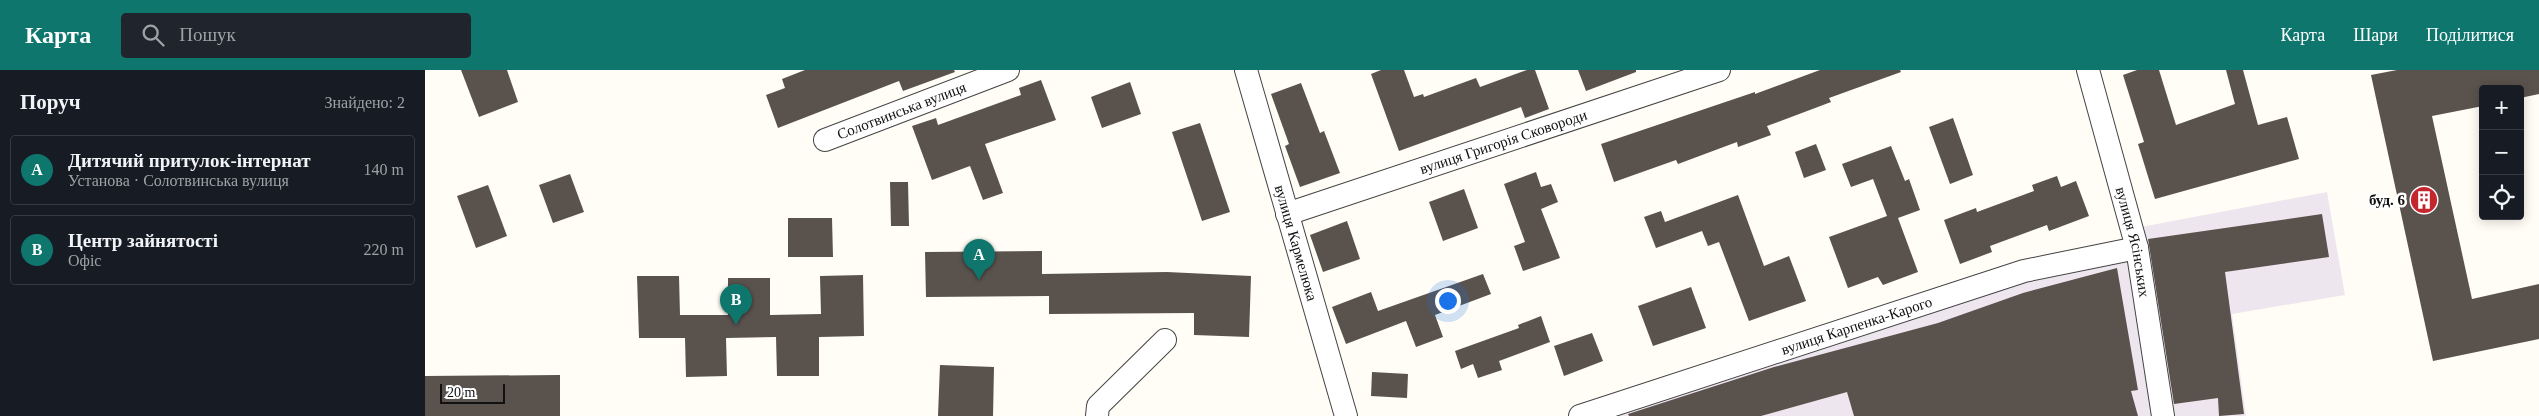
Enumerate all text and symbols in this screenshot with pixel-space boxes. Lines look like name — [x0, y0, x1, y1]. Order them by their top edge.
search box — [121, 13, 471, 58]
icon: search — [139, 21, 167, 49]
text: Карта — [25, 22, 91, 48]
text: Пошук — [179, 24, 236, 45]
text: Карта — [2281, 25, 2325, 45]
text: Шари — [2353, 25, 2398, 45]
text: Поділитися — [2426, 25, 2514, 45]
street label: Солотвинська вулиця — [835, 79, 968, 143]
map controls — [2479, 85, 2524, 220]
button: + — [2479, 85, 2524, 130]
text: Поруч — [20, 90, 81, 114]
text: Знайдено: 2 — [325, 94, 405, 111]
street label: вулиця Григорія Сковороди — [1418, 107, 1589, 177]
button: − — [2479, 130, 2524, 175]
text: Дитячий притулок-інтернат — [68, 150, 311, 171]
text: A — [31, 161, 43, 178]
text: 140 m — [364, 161, 404, 178]
text: Установа · Солотвинська вулиця — [68, 172, 289, 189]
button: locate — [2479, 175, 2524, 220]
street label: вулиця Кармелюка — [1272, 183, 1320, 303]
street label: вулиця Ясінських — [2113, 185, 2153, 299]
building icon: буд. 6 — [2409, 185, 2439, 215]
place label: буд. 6 — [2369, 192, 2405, 208]
text: Центр зайнятості — [68, 230, 218, 251]
pin: A — [963, 239, 995, 280]
text: B — [32, 241, 42, 258]
text: 220 m — [364, 241, 404, 258]
text: Офіс — [68, 252, 101, 269]
pin: B — [720, 284, 752, 325]
your location — [1435, 288, 1461, 314]
street label: вулиця Карпенка-Карого — [1779, 294, 1934, 358]
scale bar — [440, 381, 505, 404]
text: 20 m — [447, 385, 475, 400]

